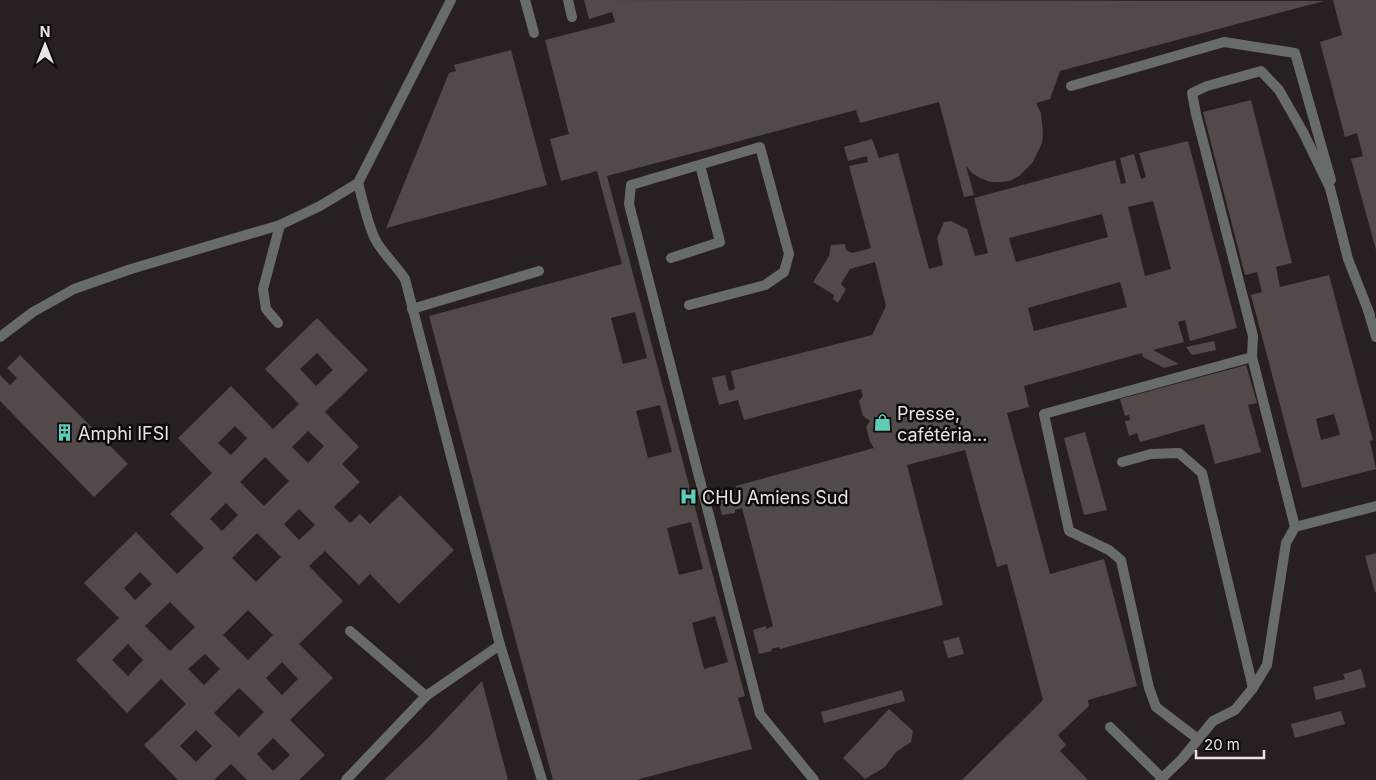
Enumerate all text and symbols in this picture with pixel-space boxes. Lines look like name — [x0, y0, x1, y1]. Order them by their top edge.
north arrow — [20, 20, 70, 70]
text: N — [40, 23, 50, 40]
place label: Presse, cafétéria... — [897, 403, 987, 445]
shop icon: Presse, cafétéria... — [873, 413, 893, 433]
building icon: Amphi IFSI — [54, 423, 74, 443]
place label: Amphi IFSI — [78, 423, 169, 444]
hospital icon: CHU Amiens Sud — [678, 487, 698, 507]
place label: CHU Amiens Sud — [702, 487, 848, 508]
scale bar — [1196, 728, 1264, 760]
text: 20 m — [1204, 735, 1240, 754]

